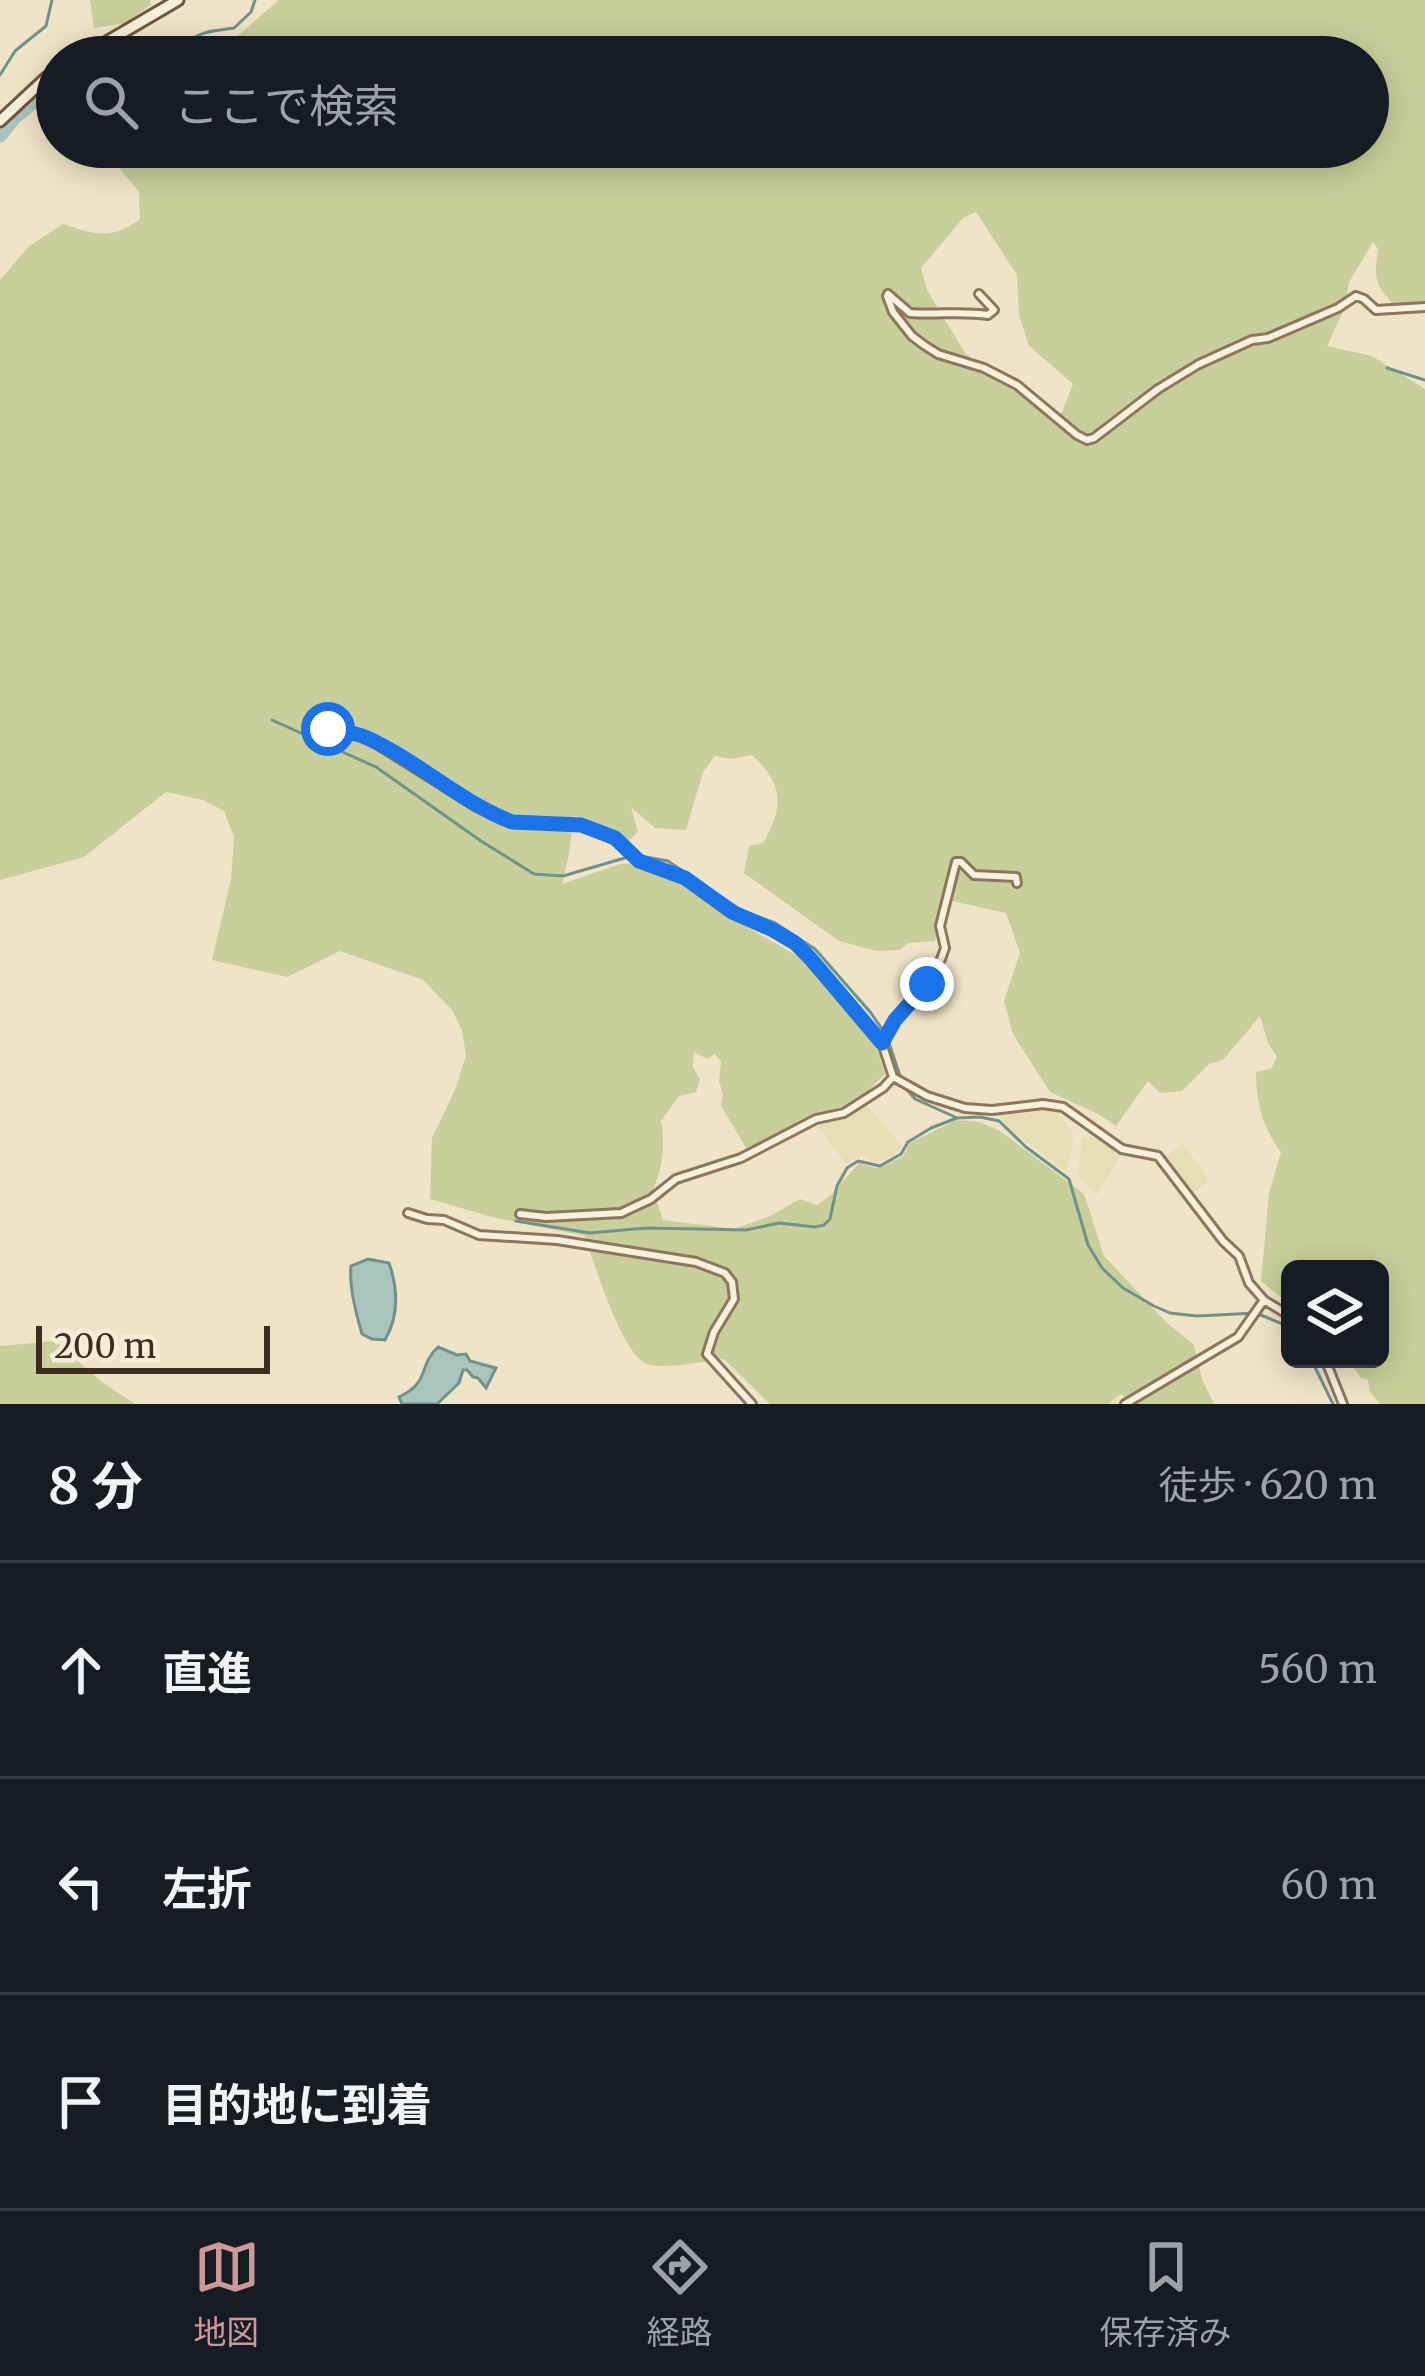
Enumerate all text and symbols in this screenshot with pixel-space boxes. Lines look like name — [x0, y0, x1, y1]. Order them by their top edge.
search box — [36, 36, 1389, 168]
icon: search — [78, 69, 144, 135]
text: ここで検索 — [174, 78, 399, 134]
route start — [301, 702, 355, 756]
route end — [900, 957, 954, 1011]
map controls — [1281, 1260, 1389, 1368]
button: layers — [1281, 1260, 1389, 1368]
scale bar — [36, 1320, 270, 1373]
text: 200 m — [54, 1326, 156, 1367]
text: 8 分 — [48, 1454, 143, 1518]
text: 徒歩 · 620 m — [1159, 1461, 1377, 1510]
icon: ahead — [48, 1637, 114, 1703]
text: 直進 — [162, 1645, 252, 1701]
text: 560 m — [1258, 1645, 1377, 1694]
icon: left — [48, 1853, 114, 1919]
text: 左折 — [162, 1861, 252, 1917]
text: 60 m — [1280, 1861, 1377, 1910]
icon: arrive — [48, 2069, 114, 2135]
text: 目的地に到着 — [162, 2077, 432, 2133]
tab: 地図 — [194, 2234, 260, 2354]
tab: 経路 — [647, 2234, 713, 2354]
tab: 保存済み — [1100, 2234, 1232, 2354]

